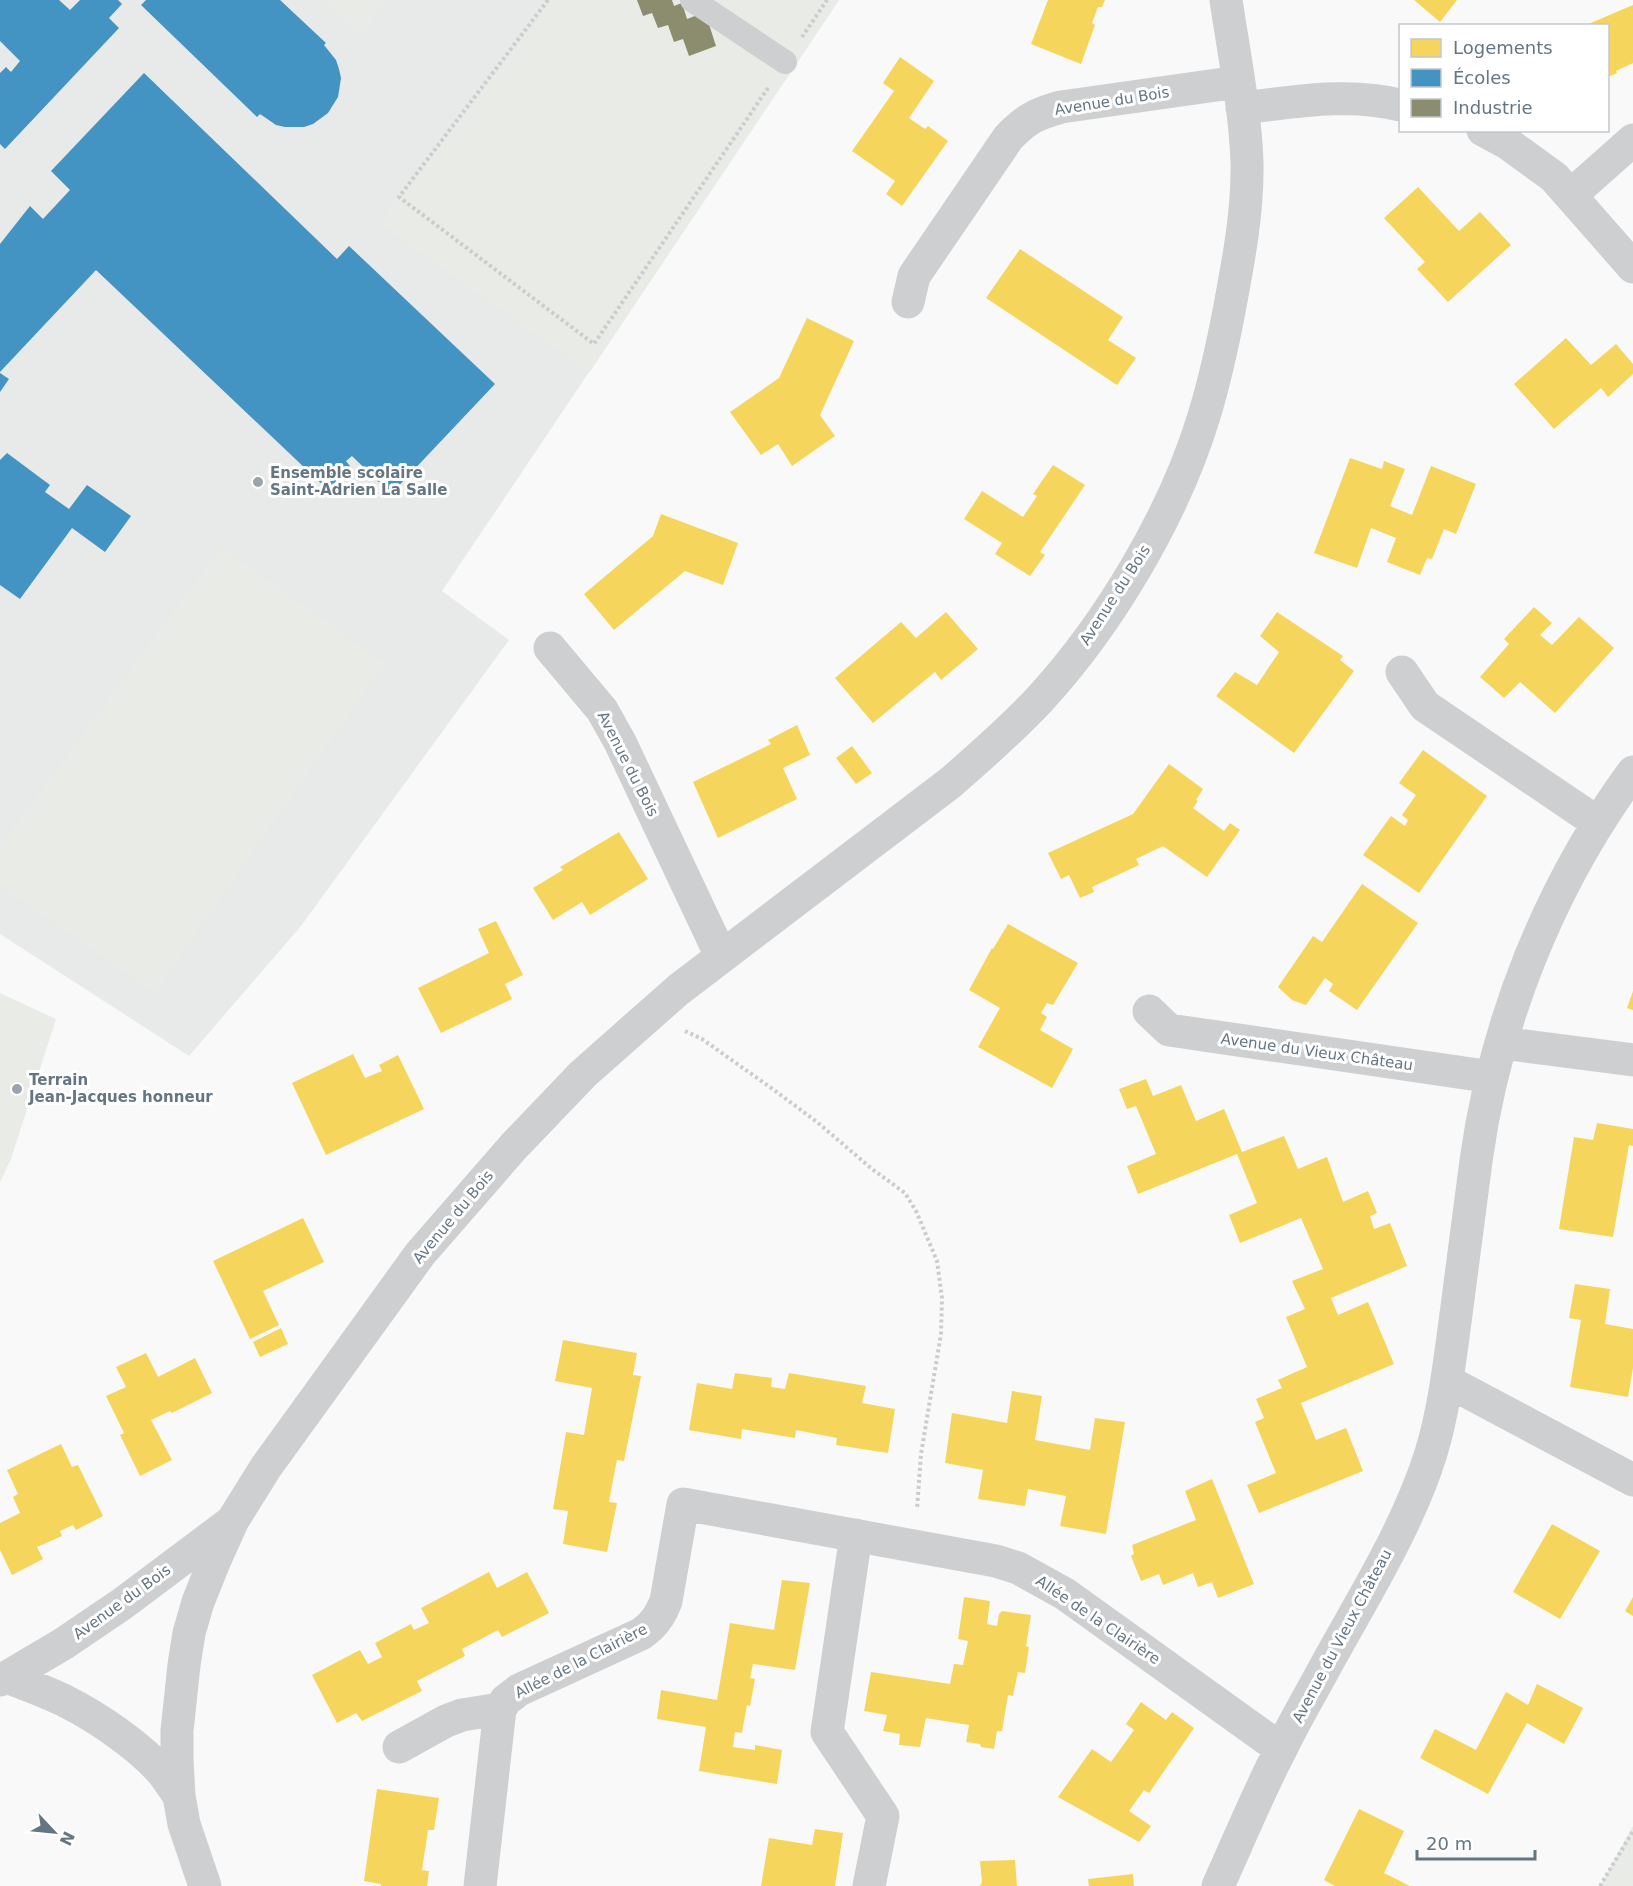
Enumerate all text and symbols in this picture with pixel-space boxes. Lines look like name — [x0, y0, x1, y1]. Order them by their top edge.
legend — [1399, 24, 1609, 132]
text: Logements — [1453, 37, 1553, 58]
text: Écoles — [1453, 67, 1511, 88]
street label: Avenue du Bois — [1053, 83, 1171, 119]
text: Industrie — [1453, 97, 1532, 118]
place label: Ensemble scolaire Saint-Adrien La Salle — [270, 464, 447, 499]
marker: Ensemble scolaire Saint-Adrien La Salle — [251, 475, 265, 489]
street label: Avenue du Bois — [1076, 541, 1154, 648]
street label: Avenue du Bois — [594, 708, 662, 820]
street label: Avenue du Vieux Château — [1220, 1030, 1414, 1074]
place label: Terrain Jean-Jacques honneur — [28, 1071, 213, 1106]
marker: Terrain Jean-Jacques honneur — [10, 1082, 24, 1096]
street label: Avenue du Bois — [409, 1167, 497, 1267]
street label: Avenue du Vieux Château — [1289, 1546, 1395, 1726]
street label: Avenue du Bois — [70, 1561, 174, 1643]
street label: Allée de la Clairière — [1032, 1572, 1164, 1668]
street label: Allée de la Clairière — [512, 1620, 650, 1702]
north arrow — [24, 1802, 84, 1862]
scale bar — [1417, 1823, 1536, 1861]
text: N — [56, 1828, 79, 1849]
text: 20 m — [1426, 1833, 1472, 1854]

